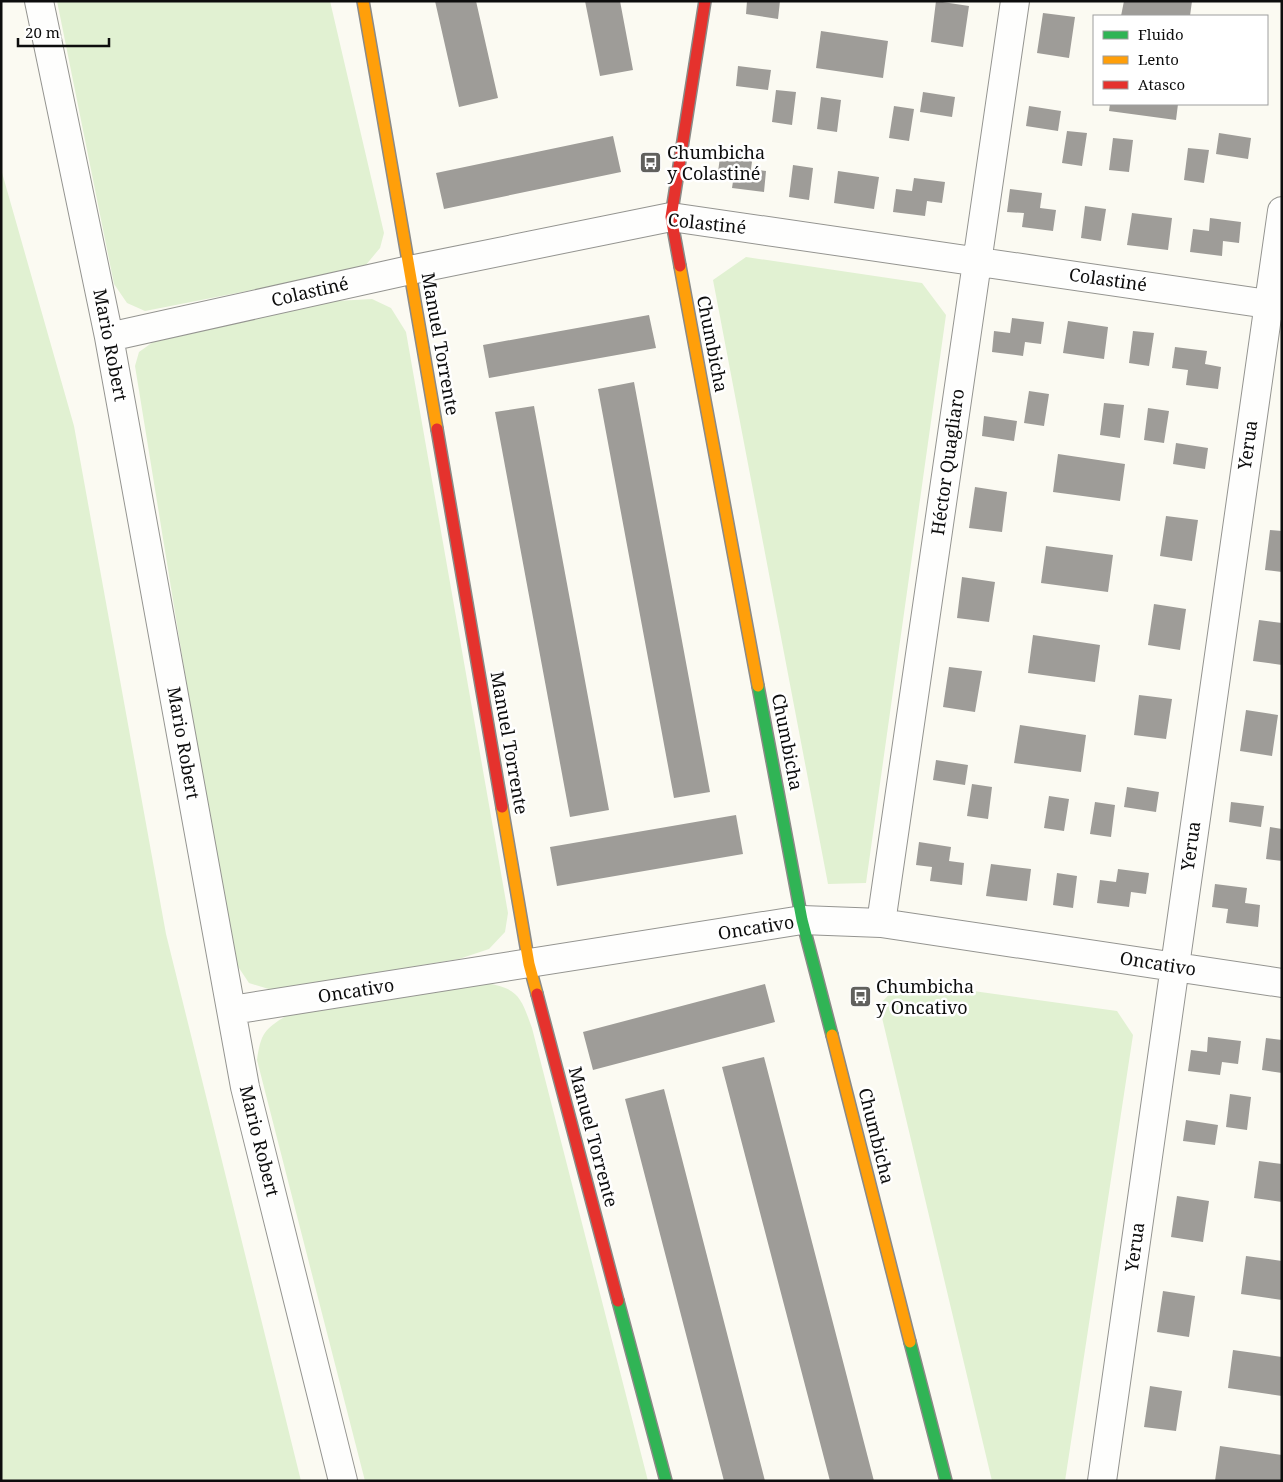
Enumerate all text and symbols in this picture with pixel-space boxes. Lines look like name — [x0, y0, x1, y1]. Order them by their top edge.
scale bar — [18, 15, 109, 47]
legend — [1093, 15, 1268, 105]
text: 20 m — [25, 22, 60, 42]
text: Fluido — [1138, 24, 1184, 44]
text: Lento — [1138, 49, 1179, 69]
text: Atasco — [1138, 74, 1185, 94]
place label: Chumbicha y Colastiné — [667, 140, 765, 185]
bus stop icon: Chumbicha y Colastiné — [639, 151, 663, 175]
street label: Colastiné — [667, 207, 747, 239]
street label: Colastiné — [1068, 262, 1149, 296]
street label: Colastiné — [269, 270, 351, 312]
street label: Manuel Torrente — [417, 271, 465, 417]
street label: Mario Robert — [88, 287, 134, 403]
street label: Chumbicha — [692, 293, 734, 394]
street label: Héctor Quagliaro — [925, 387, 969, 537]
street label: Yerua — [1232, 419, 1262, 472]
street label: Manuel Torrente — [486, 670, 534, 816]
street label: Mario Robert — [162, 685, 206, 801]
street label: Chumbicha — [767, 691, 809, 792]
street label: Yerua — [1175, 820, 1205, 873]
street label: Oncativo — [716, 909, 796, 945]
street label: Oncativo — [1118, 945, 1198, 981]
street label: Oncativo — [316, 972, 396, 1008]
place label: Chumbicha y Oncativo — [876, 974, 974, 1019]
bus stop icon: Chumbicha y Oncativo — [848, 985, 872, 1009]
street label: Manuel Torrente — [564, 1064, 624, 1210]
street label: Mario Robert — [235, 1083, 285, 1199]
street label: Chumbicha — [853, 1085, 900, 1186]
street label: Yerua — [1119, 1221, 1149, 1274]

